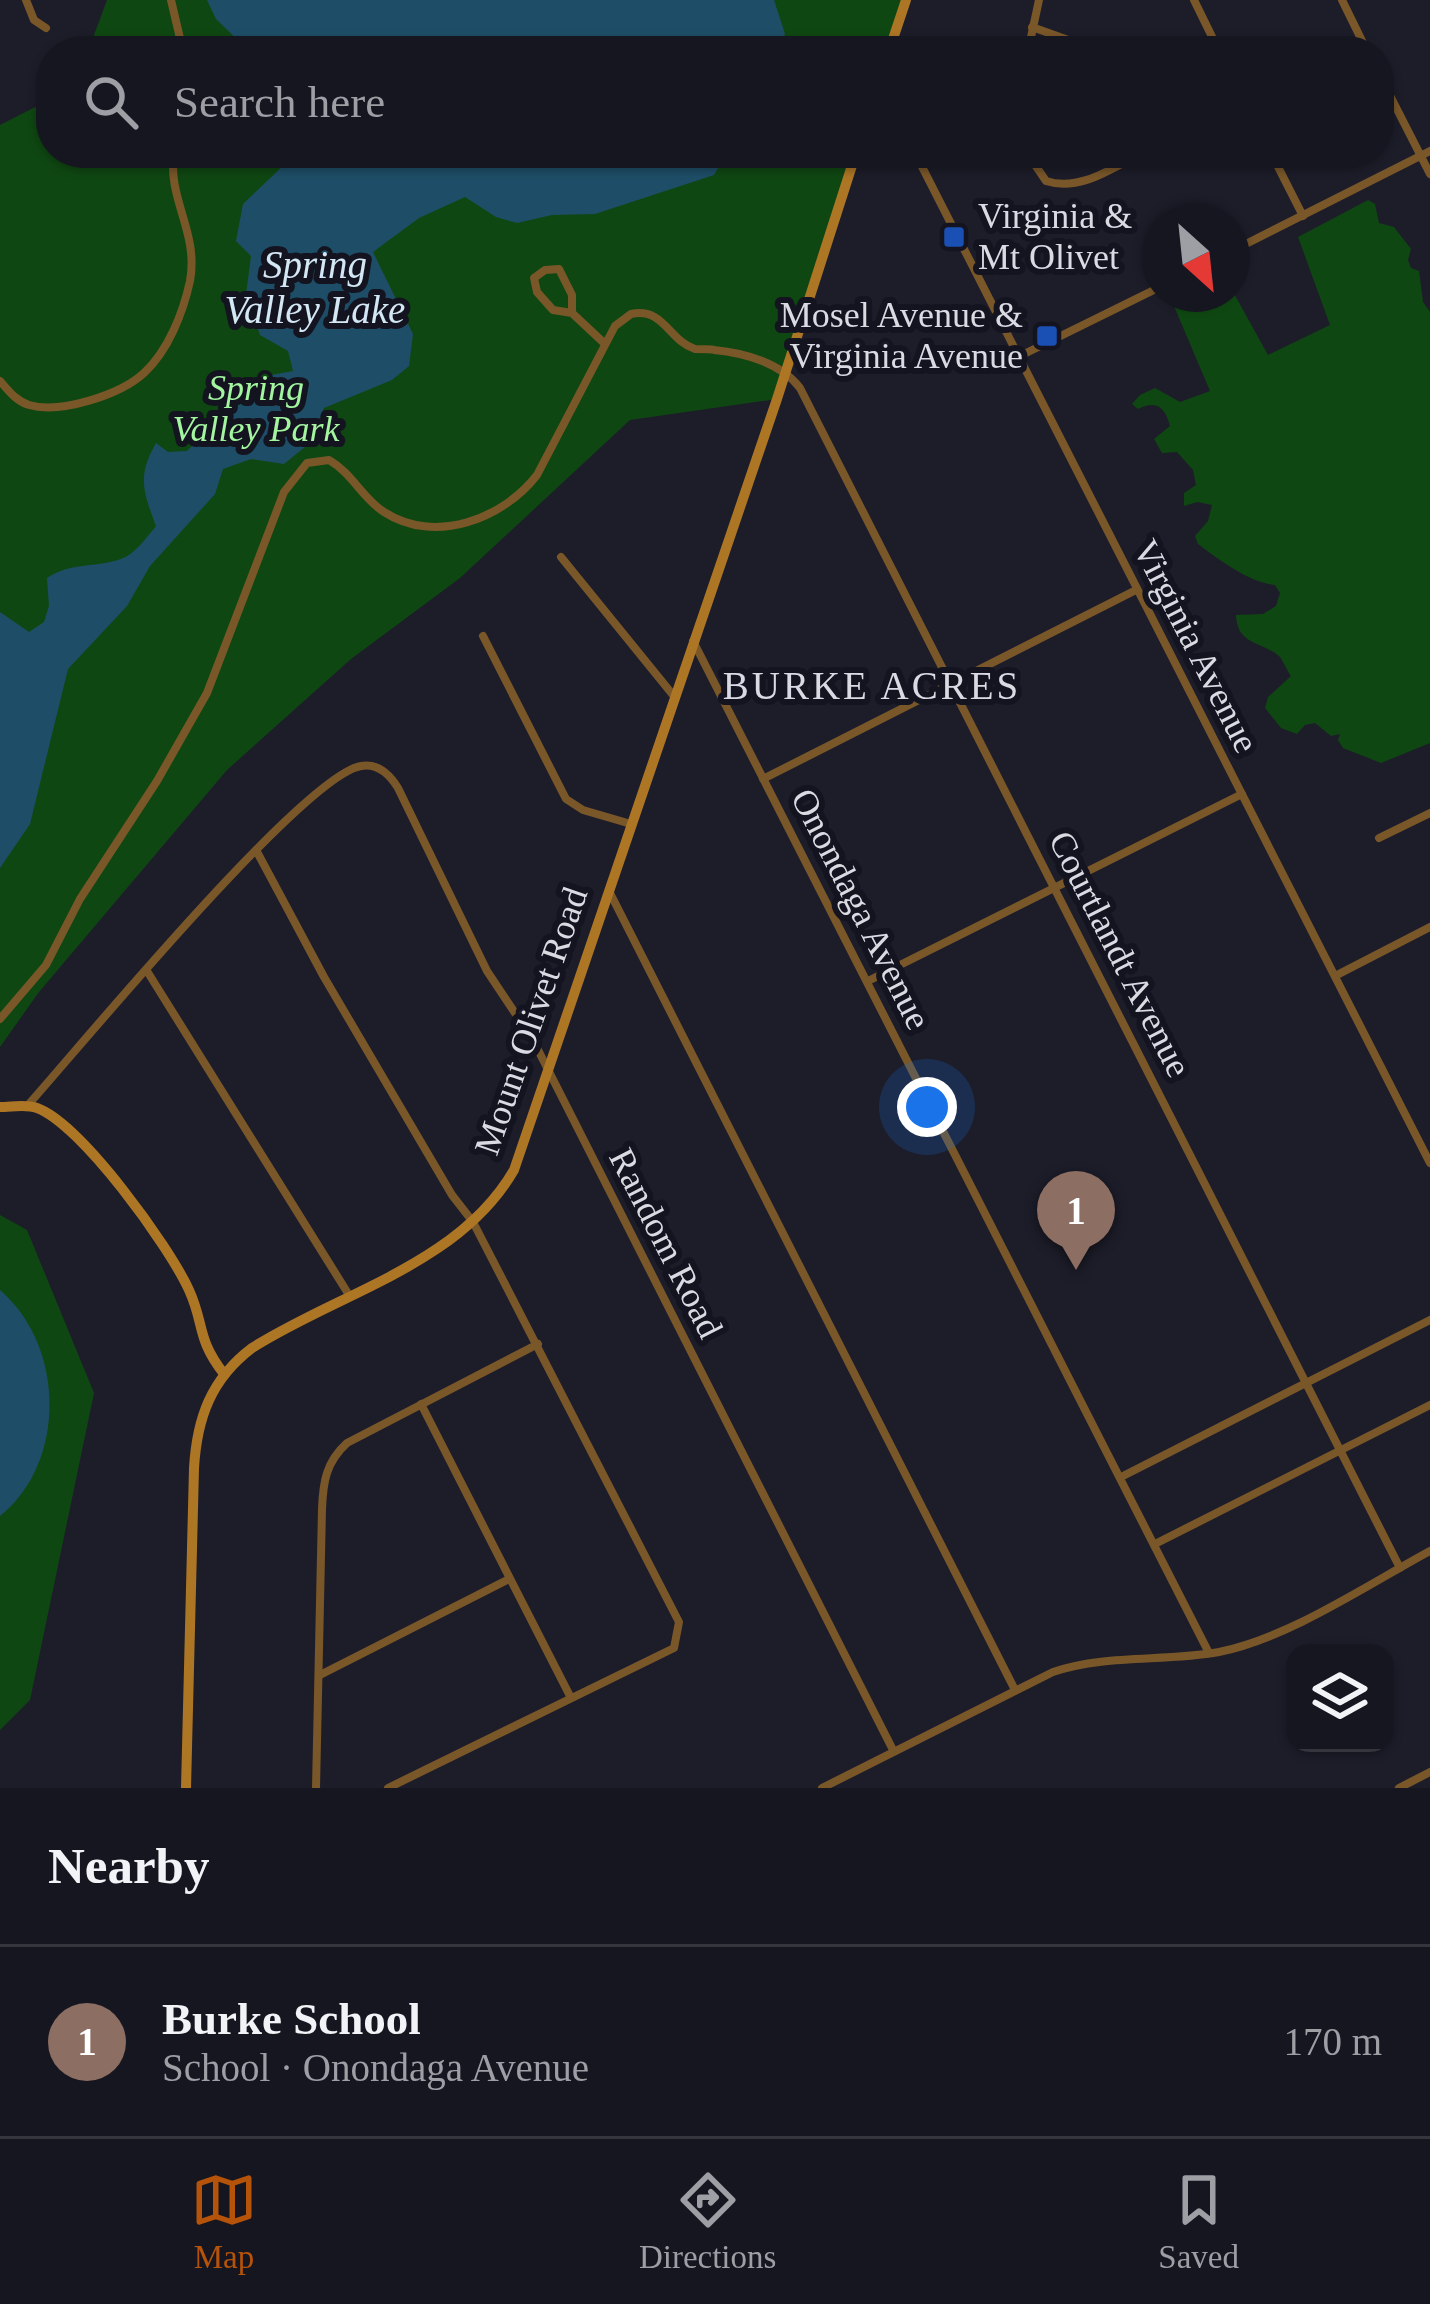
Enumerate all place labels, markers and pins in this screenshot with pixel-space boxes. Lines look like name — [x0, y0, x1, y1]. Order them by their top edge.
place label: Virginia & Mt Olivet — [978, 196, 1132, 277]
marker: Virginia & Mt Olivet — [941, 224, 967, 250]
place label: Mosel Avenue & Virginia Avenue — [780, 295, 1023, 376]
marker: Mosel Avenue & Virginia Avenue — [1034, 323, 1060, 349]
pin: 1 — [1037, 1171, 1115, 1270]

